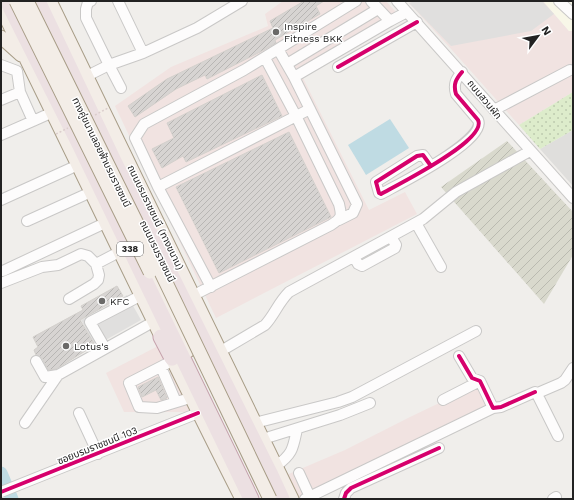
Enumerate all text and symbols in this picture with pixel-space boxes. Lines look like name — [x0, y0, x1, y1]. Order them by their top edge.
north arrow — [518, 16, 558, 56]
place label: Inspire Fitness BKK — [284, 21, 343, 44]
text: N — [538, 24, 554, 38]
marker: Inspire Fitness BKK — [271, 27, 281, 37]
street label: ถนนสวนผัก — [465, 78, 504, 121]
street label: ทางคู่ขนานลอยฟ้าบรมราชชนนี — [69, 95, 134, 209]
street label: ถนนบรมราชชนนี (ทางขนาน) — [125, 163, 187, 271]
street label: ถนนบรมราชชนนี — [138, 218, 178, 284]
road number: 338 — [117, 242, 143, 256]
marker: KFC — [97, 296, 107, 306]
place label: KFC — [110, 296, 130, 307]
marker: Lotus's — [61, 341, 71, 351]
place label: Lotus's — [74, 341, 109, 352]
street label: ซอยบรมราชชนนี 103 — [56, 424, 139, 467]

